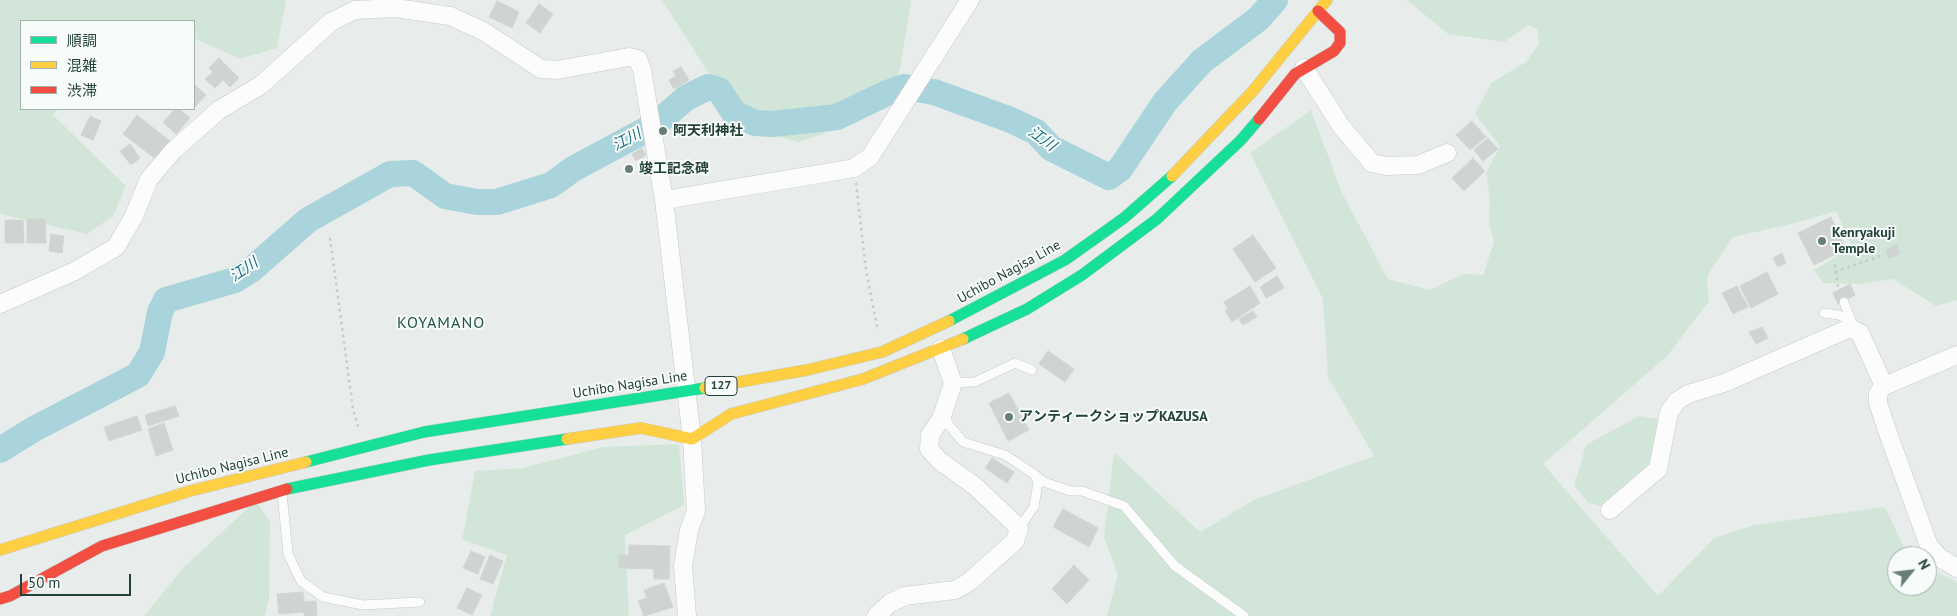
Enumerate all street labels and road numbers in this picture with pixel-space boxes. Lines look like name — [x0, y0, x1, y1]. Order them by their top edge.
street label: Uchibo Nagisa Line — [954, 237, 1064, 307]
street label: Uchibo Nagisa Line — [572, 368, 688, 402]
road number: 127 — [705, 376, 737, 396]
street label: Uchibo Nagisa Line — [174, 444, 290, 488]

